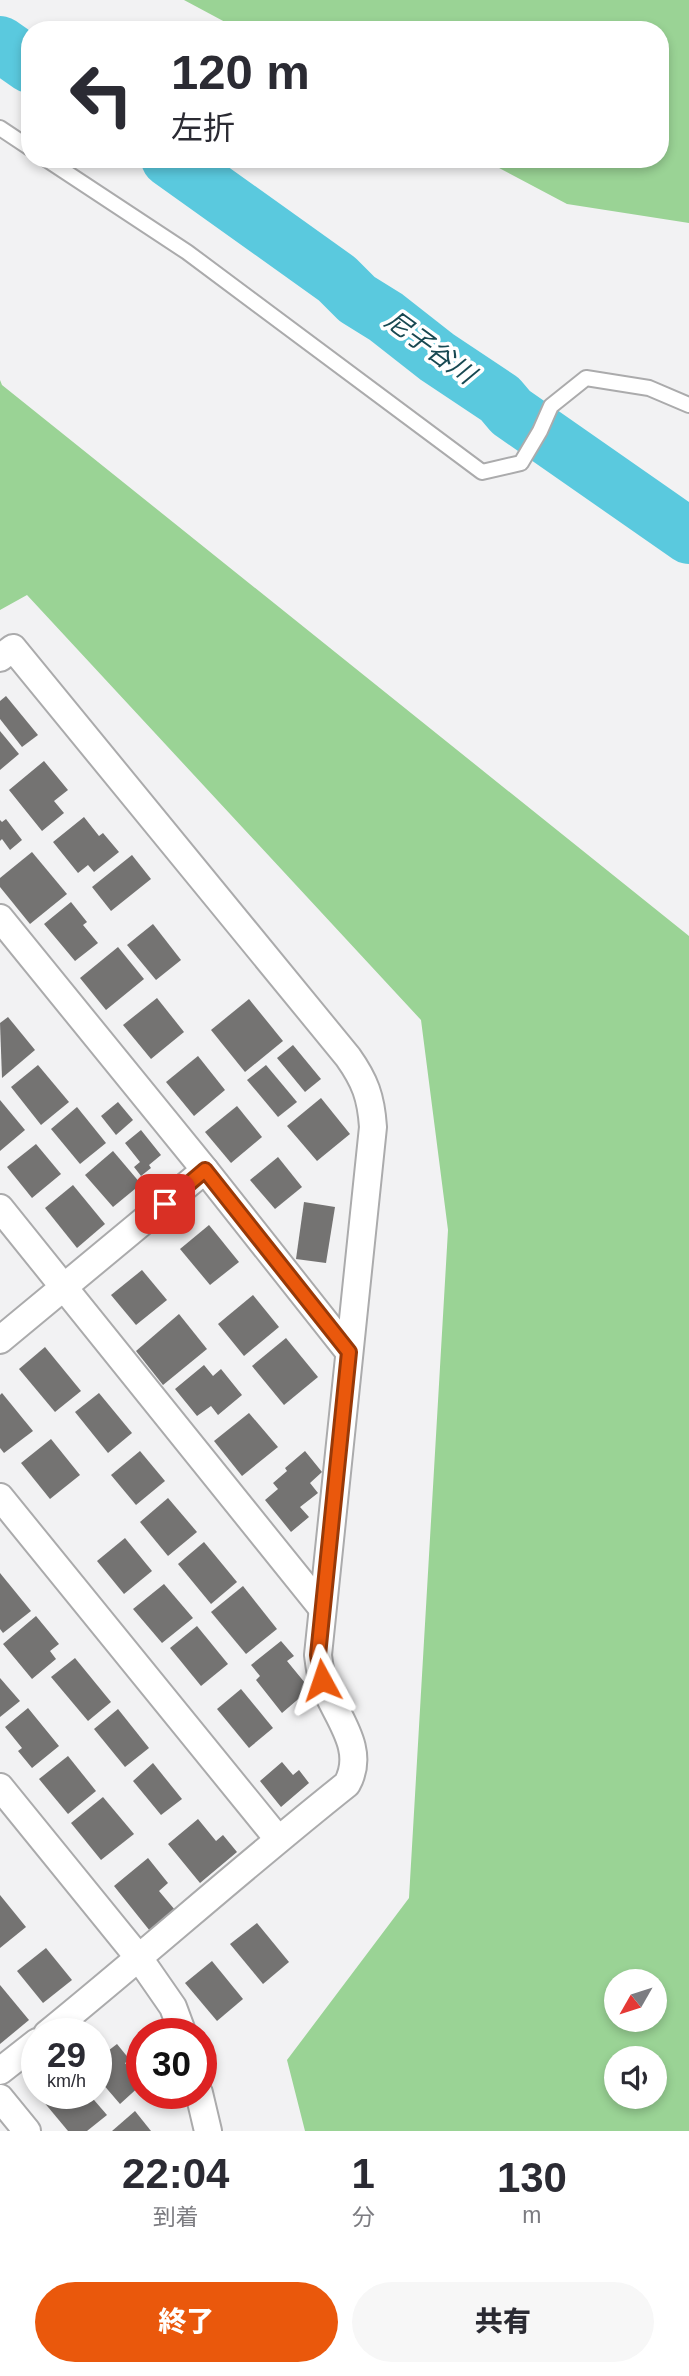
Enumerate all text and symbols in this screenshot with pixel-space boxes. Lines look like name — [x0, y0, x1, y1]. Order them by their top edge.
text: 120 m — [171, 45, 310, 99]
icon: left — [56, 49, 147, 140]
text: 左折 — [171, 110, 235, 146]
water label: 尼子谷川 — [379, 304, 483, 391]
pin — [135, 1174, 195, 1234]
icon: arrive — [146, 1185, 184, 1223]
position arrow — [285, 1643, 359, 1717]
north arrow — [604, 1969, 667, 2032]
map controls — [604, 1969, 667, 2109]
speed limit sign: 30 — [126, 2018, 217, 2109]
text: 29 — [47, 2035, 86, 2074]
button: sound — [604, 2046, 667, 2109]
text: km/h — [47, 2071, 86, 2091]
text: 22:04 — [122, 2150, 229, 2197]
text: 1 — [351, 2150, 375, 2197]
text: 130 — [497, 2154, 567, 2201]
text: m — [522, 2202, 542, 2228]
text: 到着 — [153, 2204, 199, 2230]
text: 分 — [352, 2204, 375, 2230]
button: 終了 — [35, 2282, 338, 2362]
button: 共有 — [352, 2282, 654, 2362]

